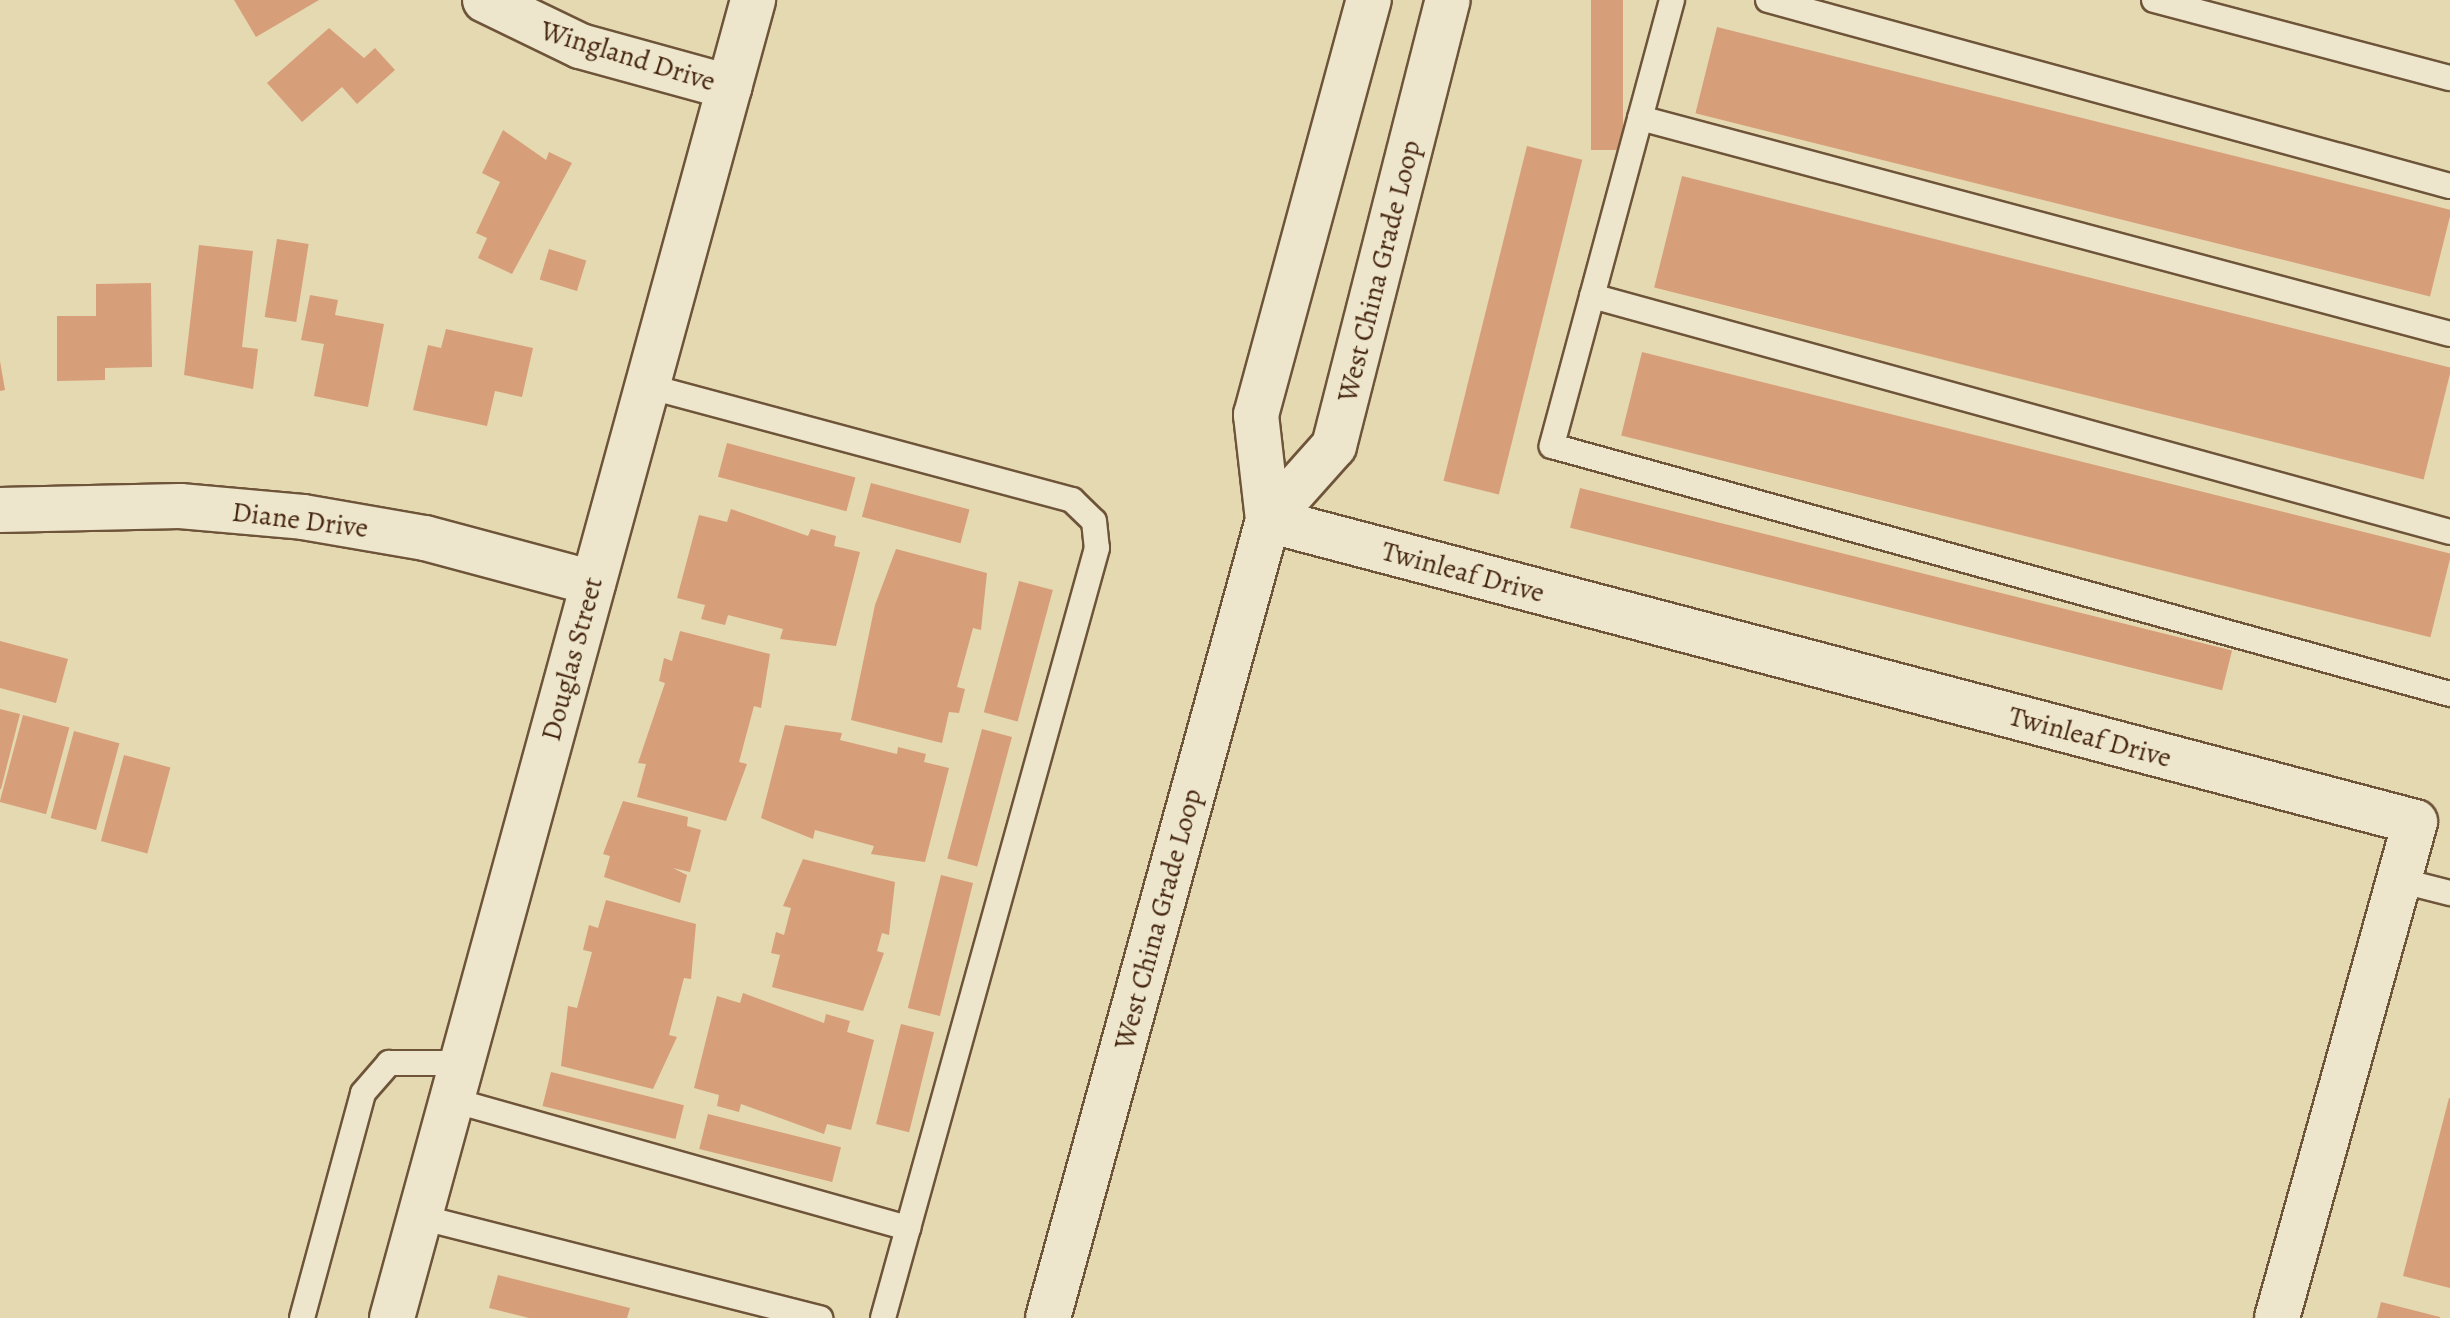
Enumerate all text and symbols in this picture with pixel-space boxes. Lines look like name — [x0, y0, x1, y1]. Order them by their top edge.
street label: Wingland Drive — [537, 13, 719, 99]
street label: West China Grade Loop — [1330, 137, 1428, 405]
street label: Diane Drive — [230, 495, 370, 545]
street label: Twinleaf Drive — [1378, 534, 1548, 610]
street label: Douglas Street — [534, 573, 610, 745]
street label: Twinleaf Drive — [2005, 699, 2175, 775]
street label: West China Grade Loop — [1107, 785, 1209, 1053]

